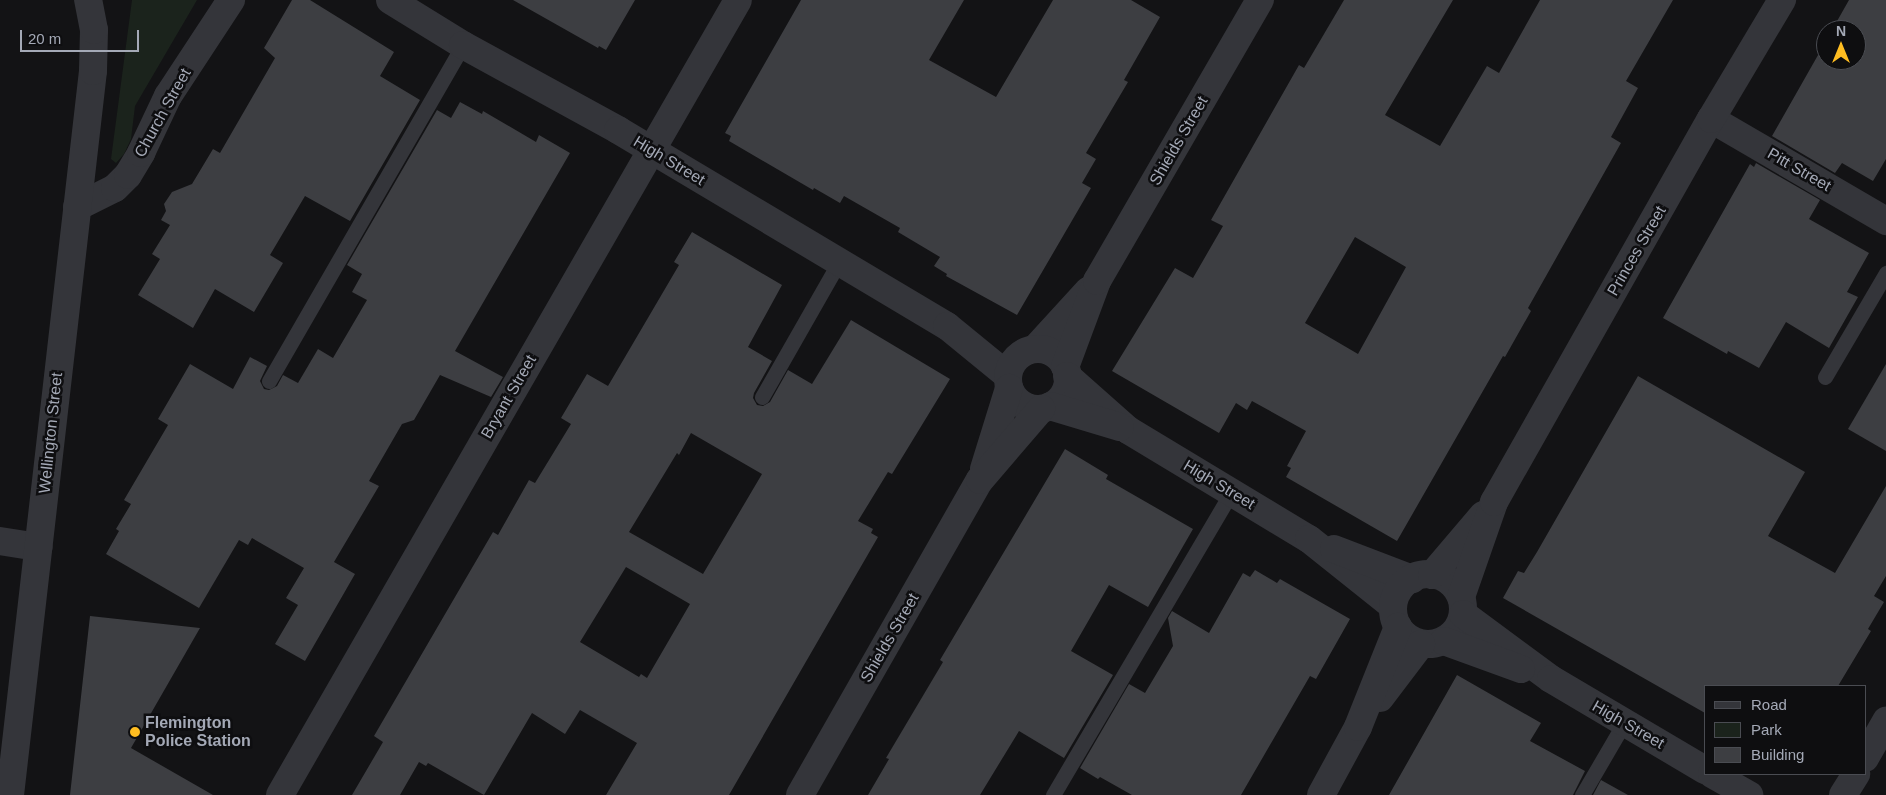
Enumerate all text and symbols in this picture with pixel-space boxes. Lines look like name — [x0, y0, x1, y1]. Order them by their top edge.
scale bar — [22, 20, 141, 52]
north arrow — [1816, 20, 1866, 70]
text: N — [1836, 23, 1846, 39]
text: 20 m — [28, 30, 61, 47]
street label: Church Street — [131, 65, 195, 161]
street label: Shields Street — [1146, 93, 1212, 189]
street label: High Street — [630, 132, 708, 190]
street label: Pitt Street — [1764, 144, 1834, 196]
street label: Princes Street — [1604, 203, 1670, 299]
street label: Bryant Street — [477, 352, 541, 442]
street label: Wellington Street — [35, 372, 67, 494]
street label: High Street — [1180, 456, 1258, 514]
street label: Shields Street — [857, 590, 923, 686]
legend — [1704, 685, 1866, 775]
text: Road — [1751, 696, 1787, 713]
street label: High Street — [1589, 697, 1667, 753]
place label: Flemington Police Station — [145, 713, 251, 751]
text: Park — [1751, 721, 1782, 738]
marker: Flemington Police Station — [129, 726, 141, 738]
text: Building — [1751, 746, 1804, 763]

